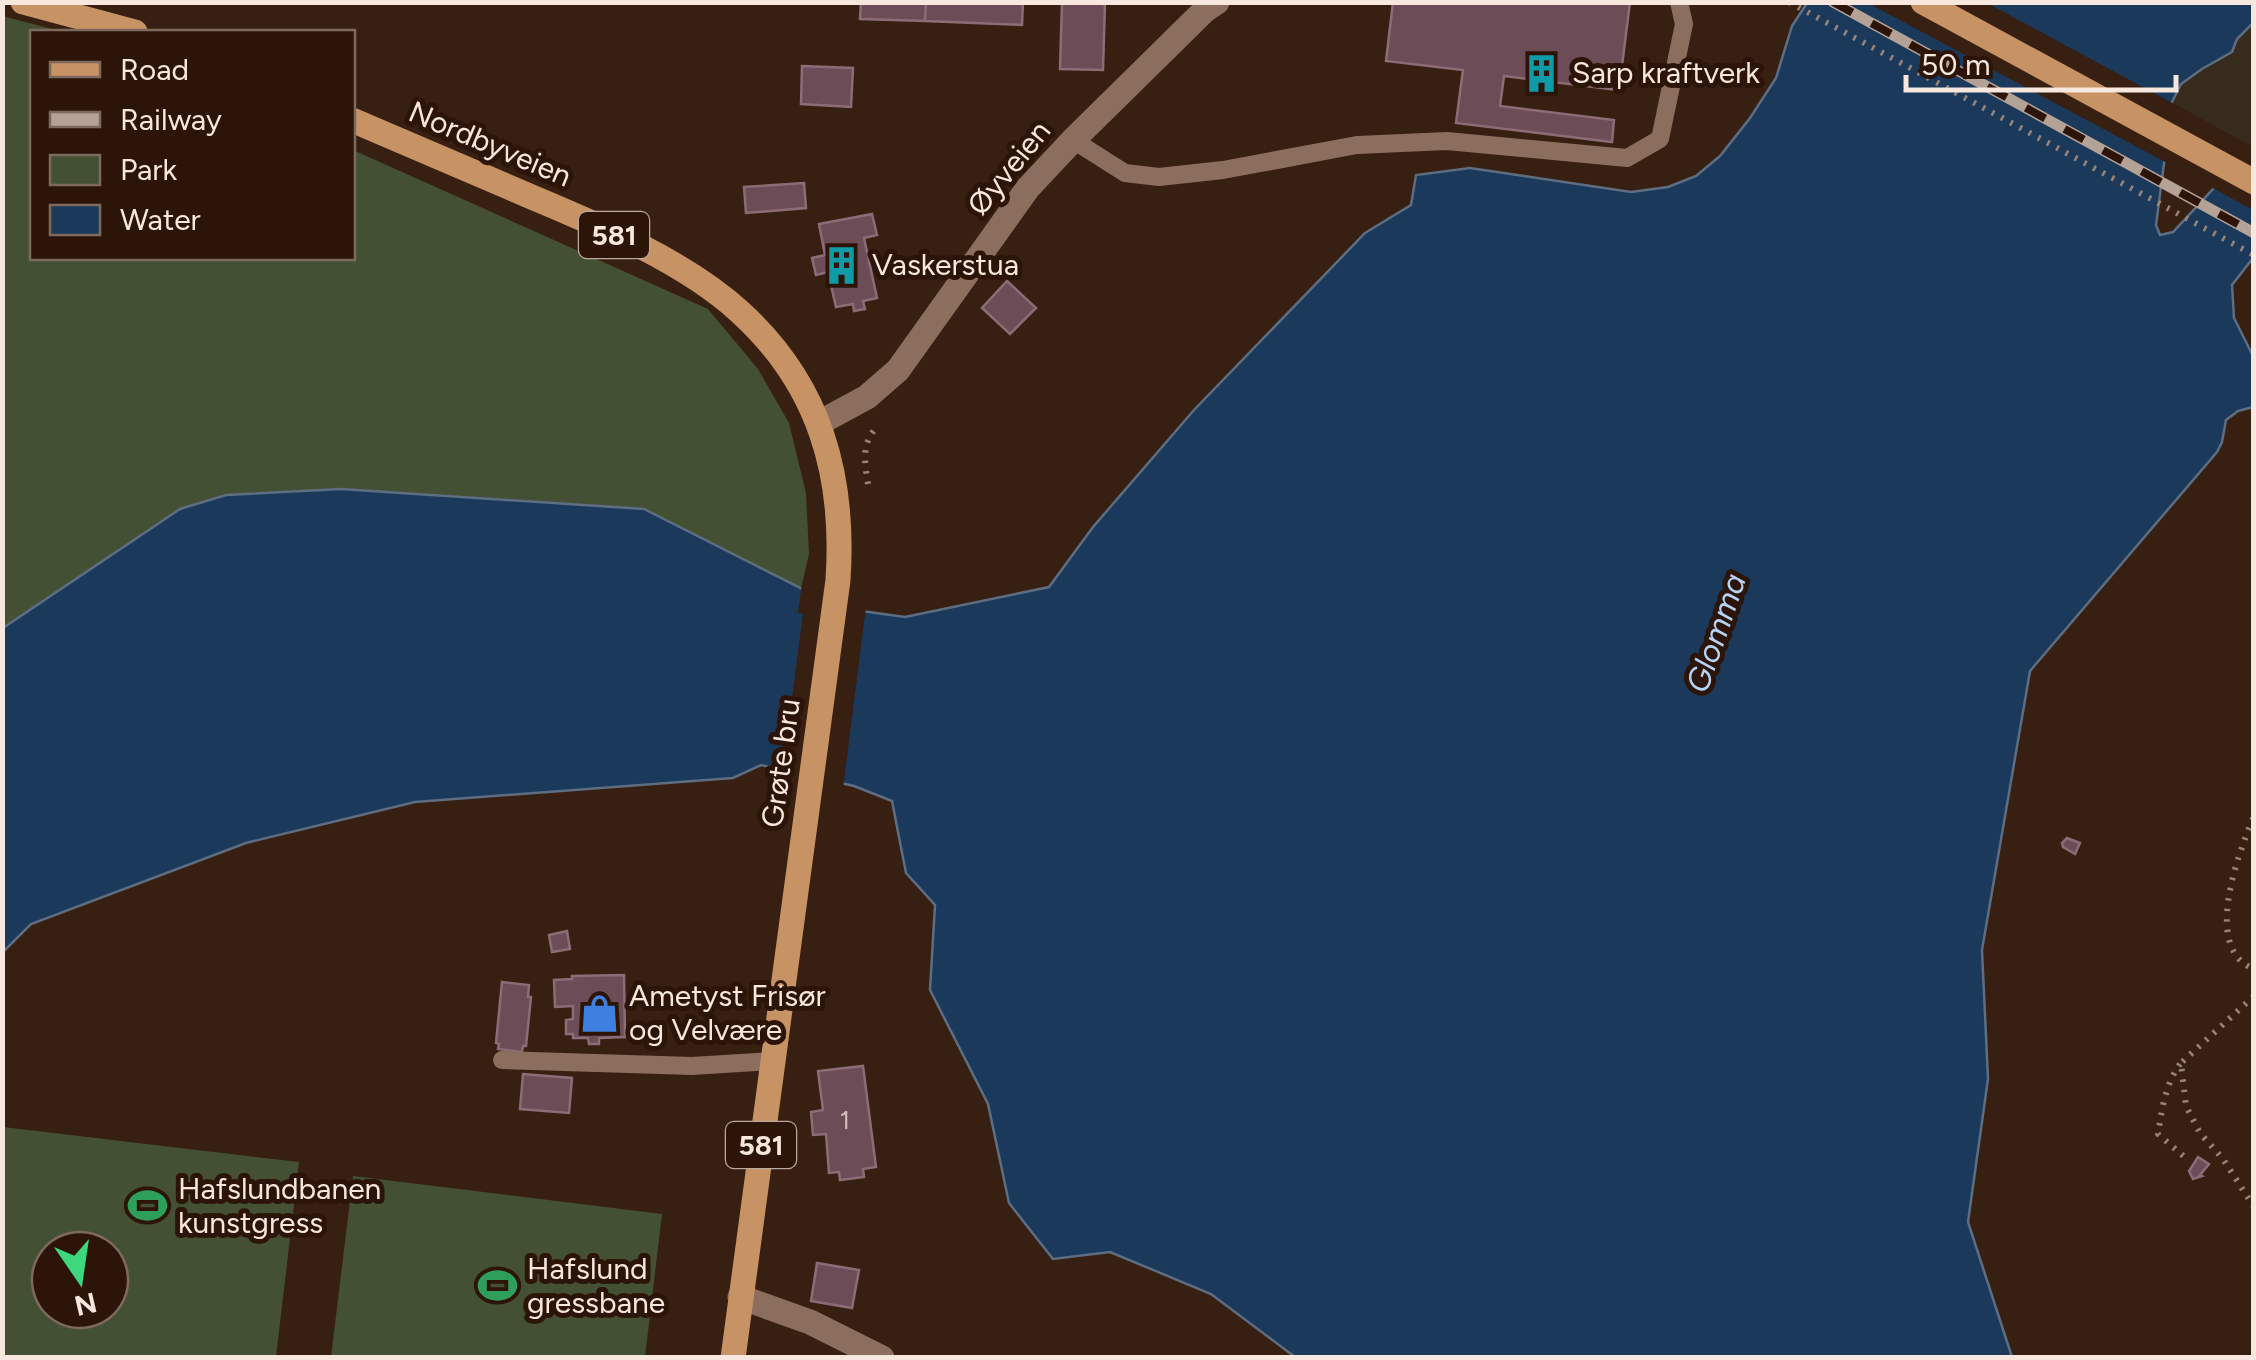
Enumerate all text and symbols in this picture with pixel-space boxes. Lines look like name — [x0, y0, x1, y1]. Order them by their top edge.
legend — [30, 30, 355, 260]
scale bar — [1906, 30, 2176, 92]
text: 50 m — [1921, 46, 1990, 83]
text: Road — [120, 51, 189, 88]
building icon: Sarp kraftverk — [1521, 52, 1563, 94]
place label: Sarp kraftverk — [1572, 54, 1760, 91]
street label: Nordbyveien — [403, 93, 577, 194]
text: Railway — [120, 101, 222, 138]
street label: Øyveien — [959, 113, 1058, 222]
text: Park — [120, 151, 178, 188]
text: Water — [120, 201, 201, 238]
road number: 581 — [579, 212, 649, 258]
building icon: Vaskerstua — [821, 244, 863, 286]
place label: Vaskerstua — [872, 246, 1019, 283]
water label: Glomma — [1678, 569, 1754, 697]
street label: Grøte bru — [753, 696, 808, 830]
place label: Ametyst Frisør og Velvære — [629, 977, 826, 1048]
shop icon: Ametyst Frisør og Velvære — [578, 992, 620, 1034]
house number: 1 — [840, 1105, 850, 1135]
road number: 581 — [726, 1122, 796, 1168]
place label: Hafslundbanen kunstgress — [178, 1170, 381, 1241]
sports icon: Hafslundbanen kunstgress — [127, 1185, 169, 1227]
north arrow — [30, 1230, 130, 1330]
place label: Hafslund gressbane — [527, 1250, 665, 1321]
sports icon: Hafslund gressbane — [476, 1265, 518, 1307]
text: N — [71, 1285, 100, 1323]

